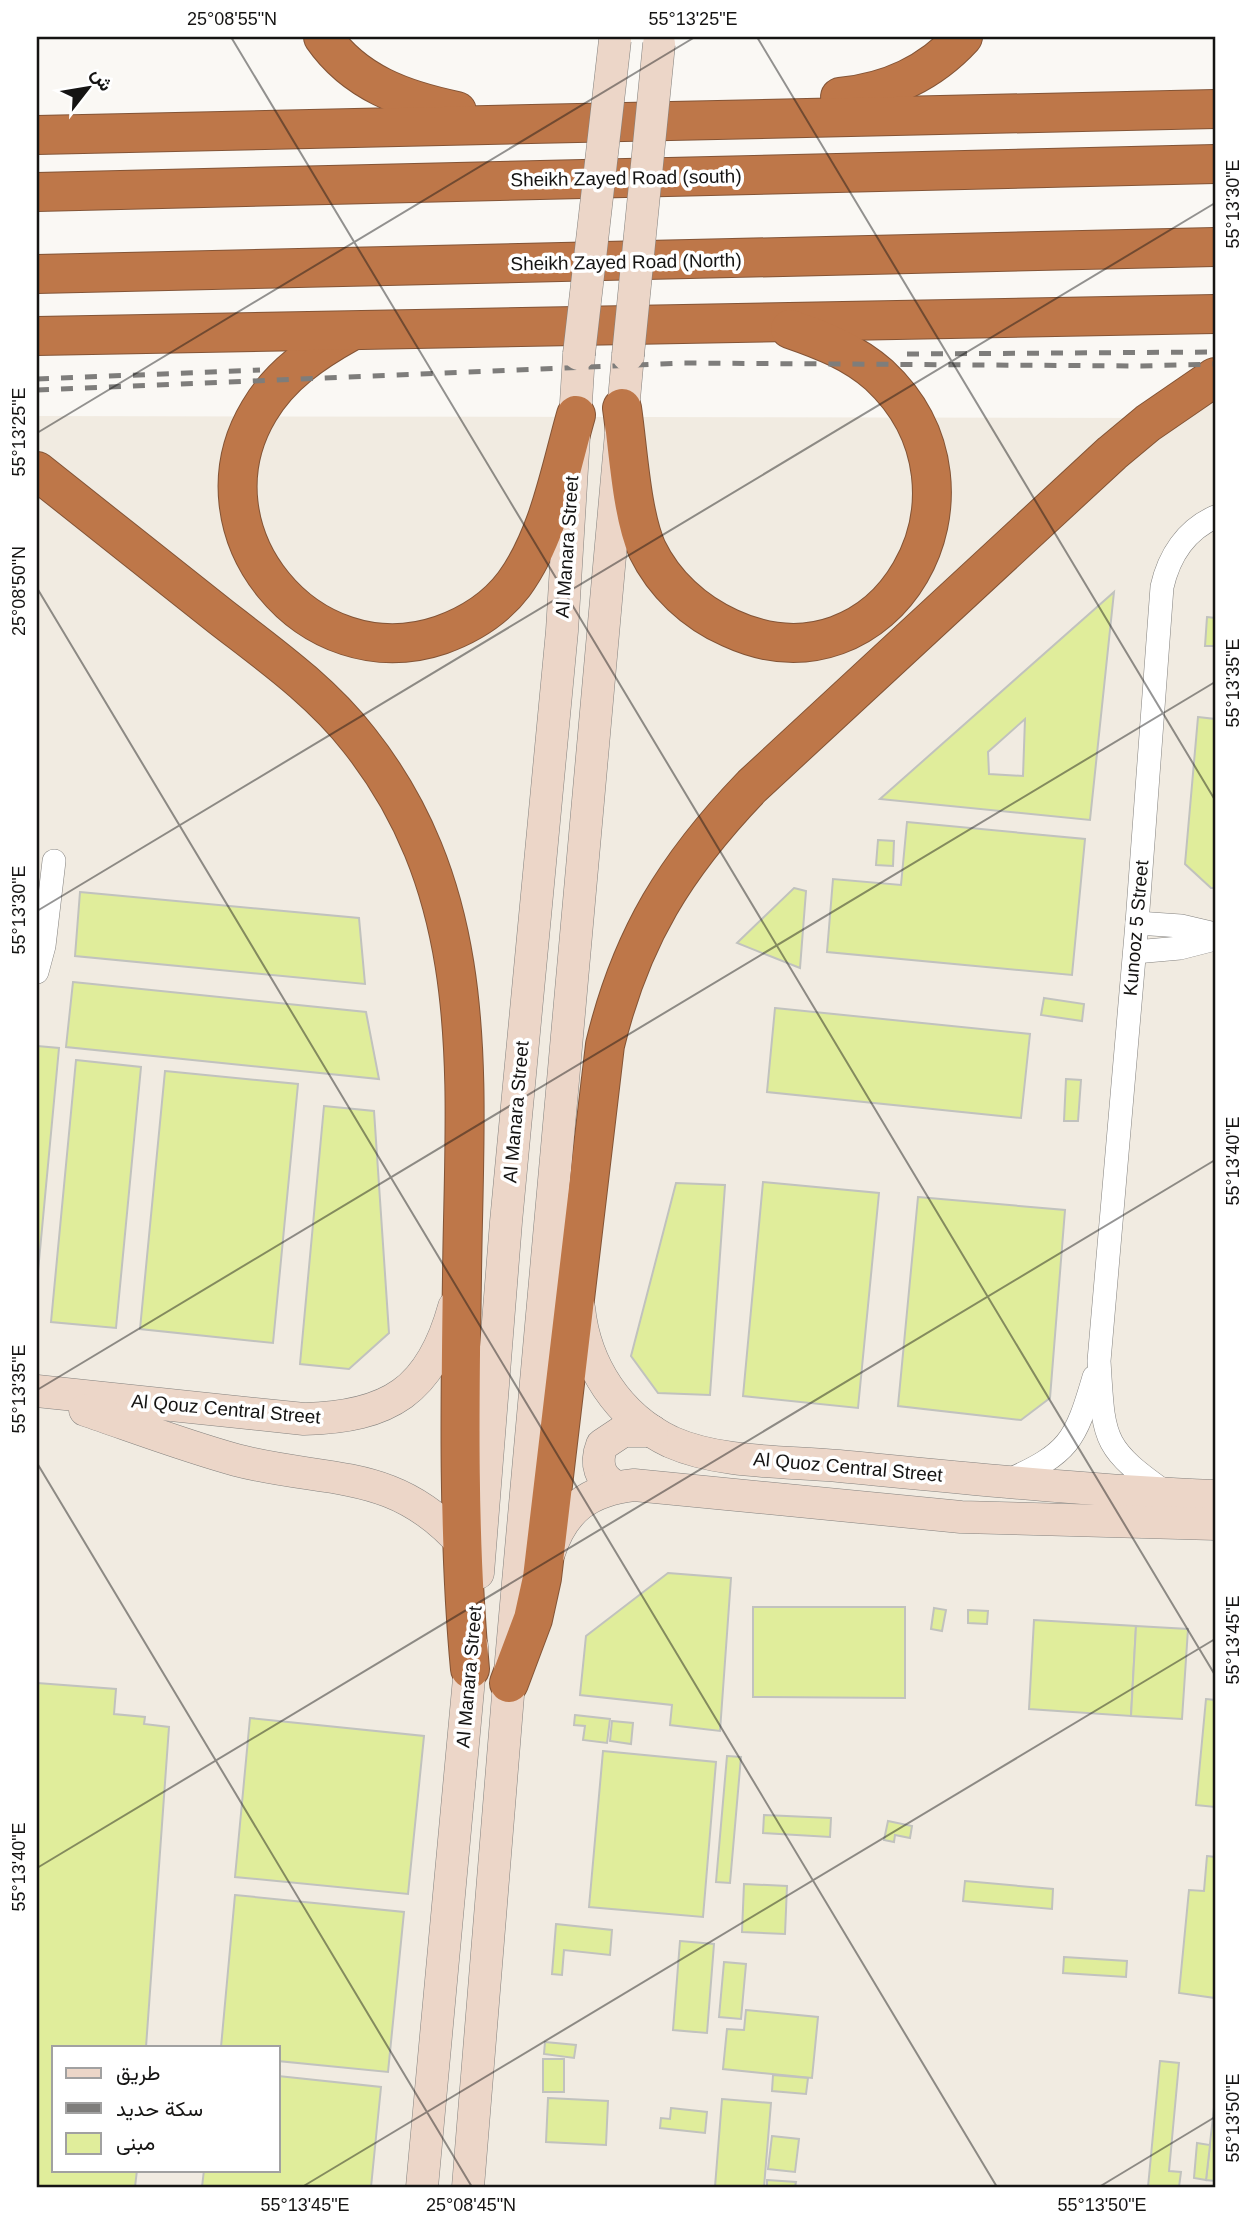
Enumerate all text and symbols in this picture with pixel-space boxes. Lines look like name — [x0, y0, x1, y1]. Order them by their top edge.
text: 25°08'55"N — [187, 9, 277, 29]
text: 55°13'25"E — [648, 9, 738, 29]
north arrow — [52, 52, 122, 122]
text: ش — [86, 64, 117, 95]
text: 55°13'30"E — [1223, 159, 1243, 249]
street label: Sheikh Zayed Road (south) — [510, 165, 742, 191]
street label: Sheikh Zayed Road (North) — [510, 249, 742, 275]
text: 55°13'25"E — [9, 387, 29, 477]
street label: Al Manara Street — [552, 474, 582, 619]
text: 25°08'50"N — [9, 546, 29, 636]
text: 55°13'35"E — [1223, 638, 1243, 728]
street label: Kunooz 5 Street — [1120, 859, 1152, 997]
text: 55°13'30"E — [9, 865, 29, 955]
street label: Al Manara Street — [499, 1039, 533, 1184]
text: 55°13'40"E — [1223, 1116, 1243, 1206]
text: 55°13'35"E — [9, 1344, 29, 1434]
street label: Al Qouz Central Street — [130, 1390, 322, 1428]
street label: Al Quoz Central Street — [752, 1448, 944, 1486]
text: 55°13'45"E — [1223, 1595, 1243, 1685]
street label: Al Manara Street — [452, 1604, 486, 1749]
text: 55°13'40"E — [9, 1822, 29, 1912]
legend — [52, 2046, 280, 2172]
text: طريق — [116, 2061, 161, 2086]
text: 55°13'50"E — [1223, 2073, 1243, 2163]
text: سكة حديد — [116, 2097, 203, 2121]
text: مبنى — [116, 2131, 155, 2155]
text: 55°13'45"E — [260, 2195, 350, 2215]
text: 25°08'45"N — [426, 2195, 516, 2215]
text: 55°13'50"E — [1057, 2195, 1147, 2215]

